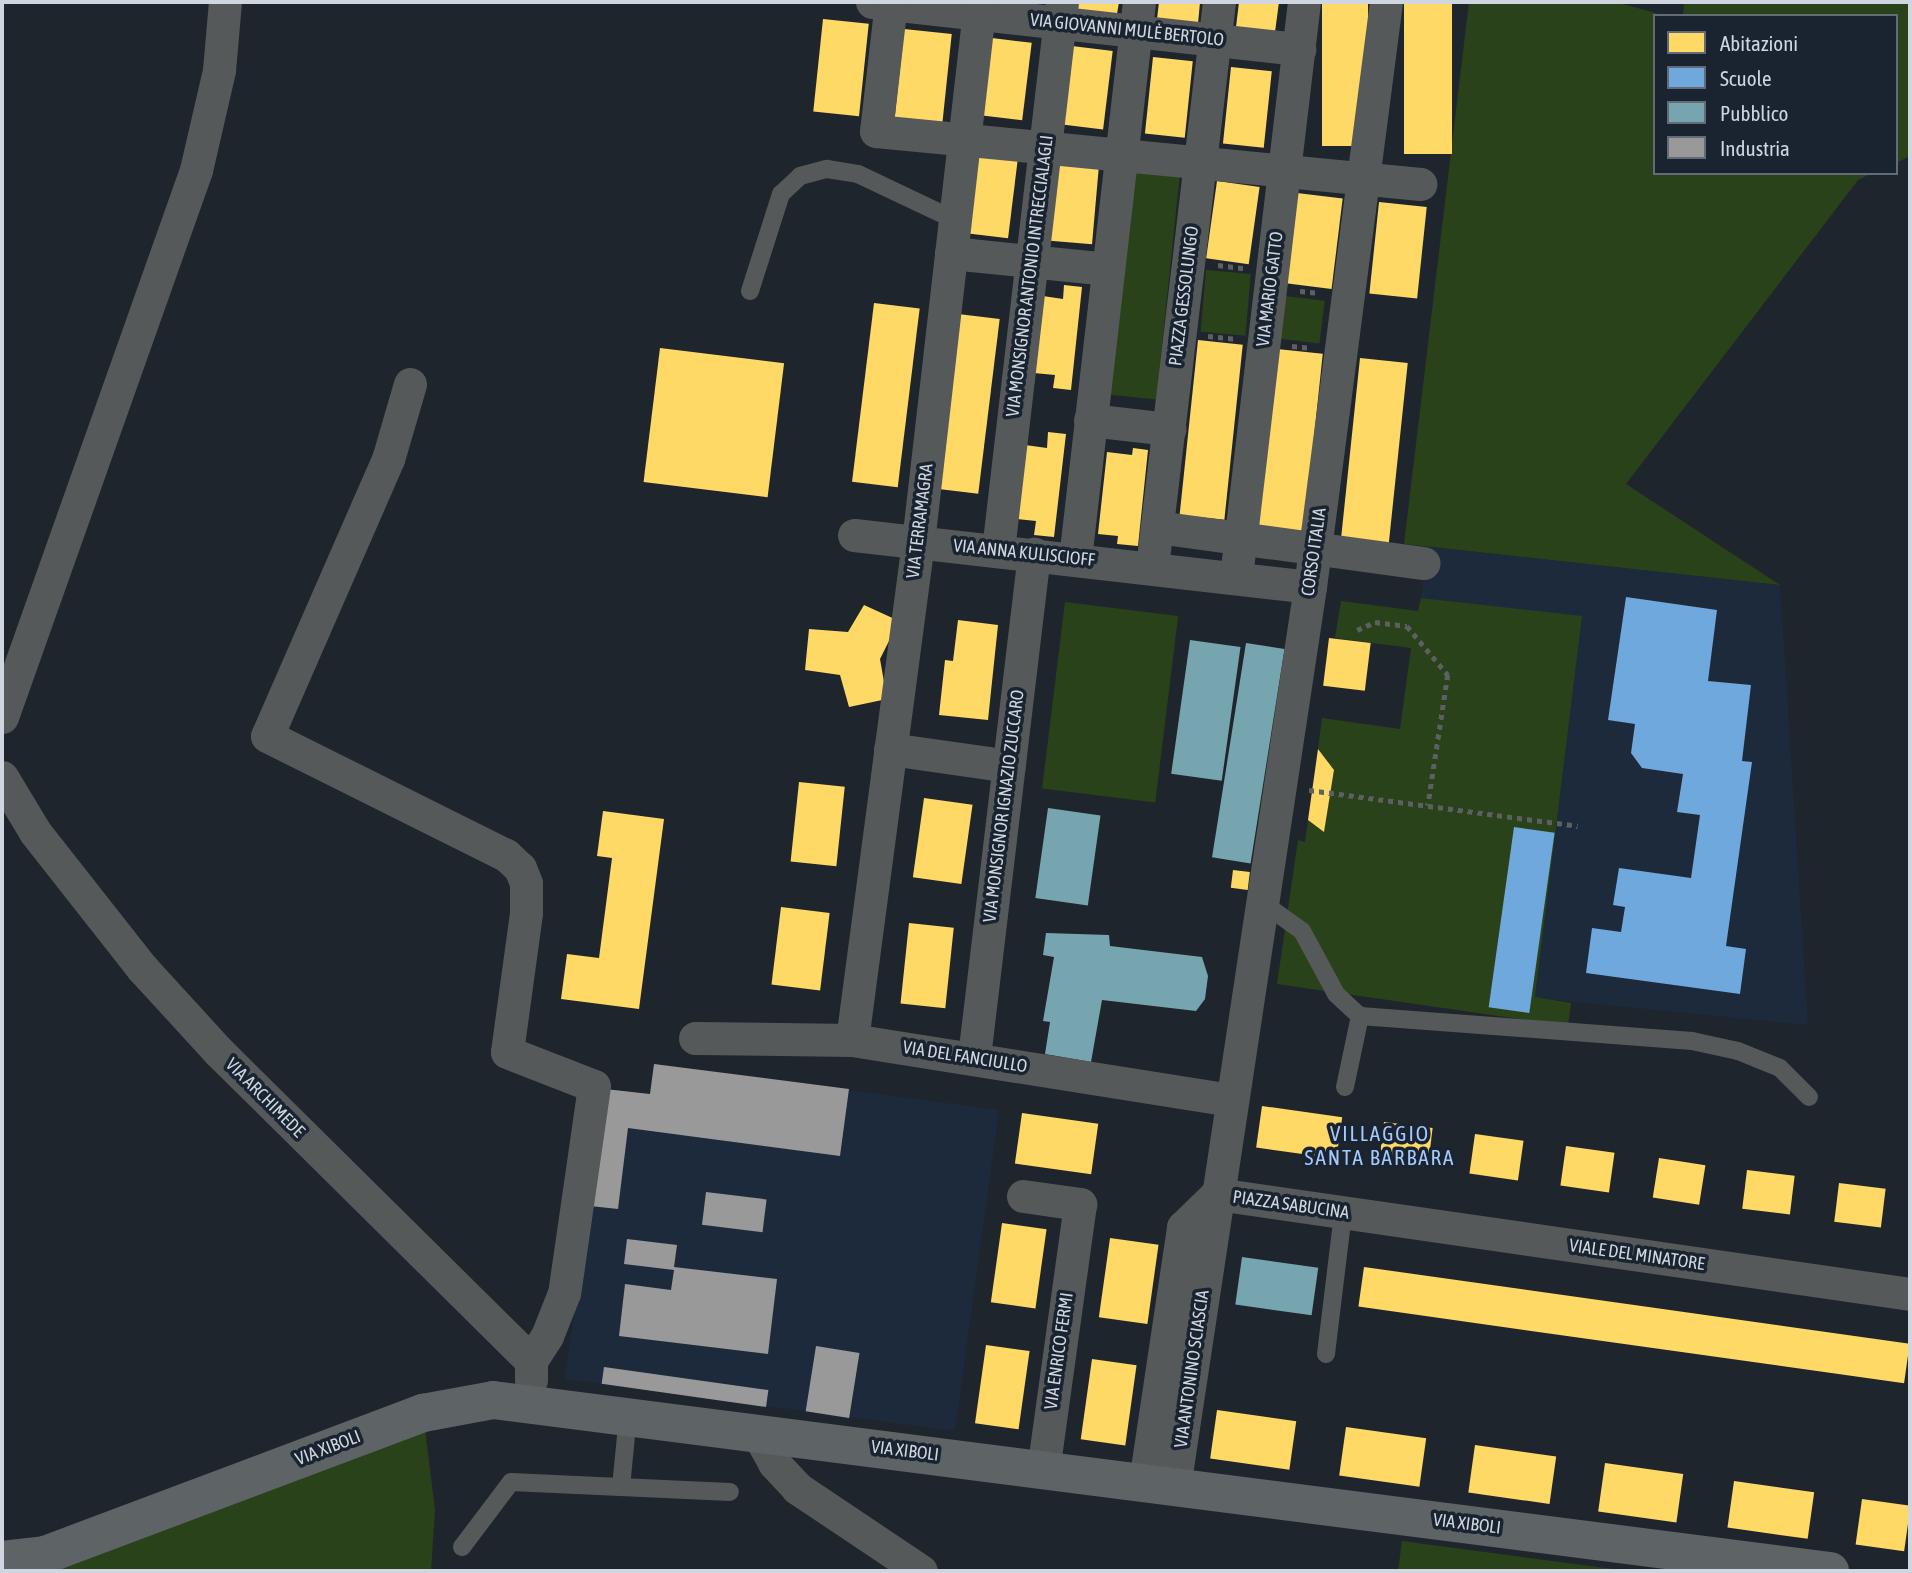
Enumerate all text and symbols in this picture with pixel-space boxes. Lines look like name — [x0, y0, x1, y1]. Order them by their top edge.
street label: VIA GIOVANNI MULÈ BERTOLO — [1029, 9, 1225, 51]
legend — [1653, 14, 1898, 175]
text: Abitazioni — [1720, 31, 1798, 55]
text: Scuole — [1720, 66, 1772, 90]
text: Pubblico — [1720, 101, 1788, 125]
street label: VIA MONSIGNOR ANTONIO INTRECCIALAGLI — [1002, 134, 1058, 418]
text: Industria — [1720, 136, 1790, 160]
street label: PIAZZA GESSOLUNGO — [1165, 225, 1203, 367]
street label: VIA MARIO GATTO — [1252, 230, 1288, 348]
street label: VIA TERRAMAGRA — [902, 462, 938, 580]
street label: CORSO ITALIA — [1297, 507, 1331, 597]
street label: VIA ANNA KULISCIOFF — [952, 535, 1096, 571]
street label: VIA MONSIGNOR IGNAZIO ZUCCARO — [979, 688, 1029, 924]
street label: VIA DEL FANCIULLO — [901, 1037, 1029, 1077]
street label: VIA ARCHIMEDE — [221, 1054, 309, 1142]
district label: VILLAGGIO SANTA BARBARA — [1306, 1120, 1454, 1170]
street label: PIAZZA SABUCINA — [1231, 1186, 1351, 1224]
street label: VIALE DEL MINATORE — [1568, 1235, 1706, 1275]
street label: VIA ANTONINO SCIASCIA — [1170, 1289, 1214, 1449]
street label: VIA ENRICO FERMI — [1040, 1291, 1078, 1411]
street label: VIA XIBOLI — [292, 1426, 364, 1470]
street label: VIA XIBOLI — [870, 1436, 940, 1466]
street label: VIA XIBOLI — [1432, 1509, 1502, 1539]

